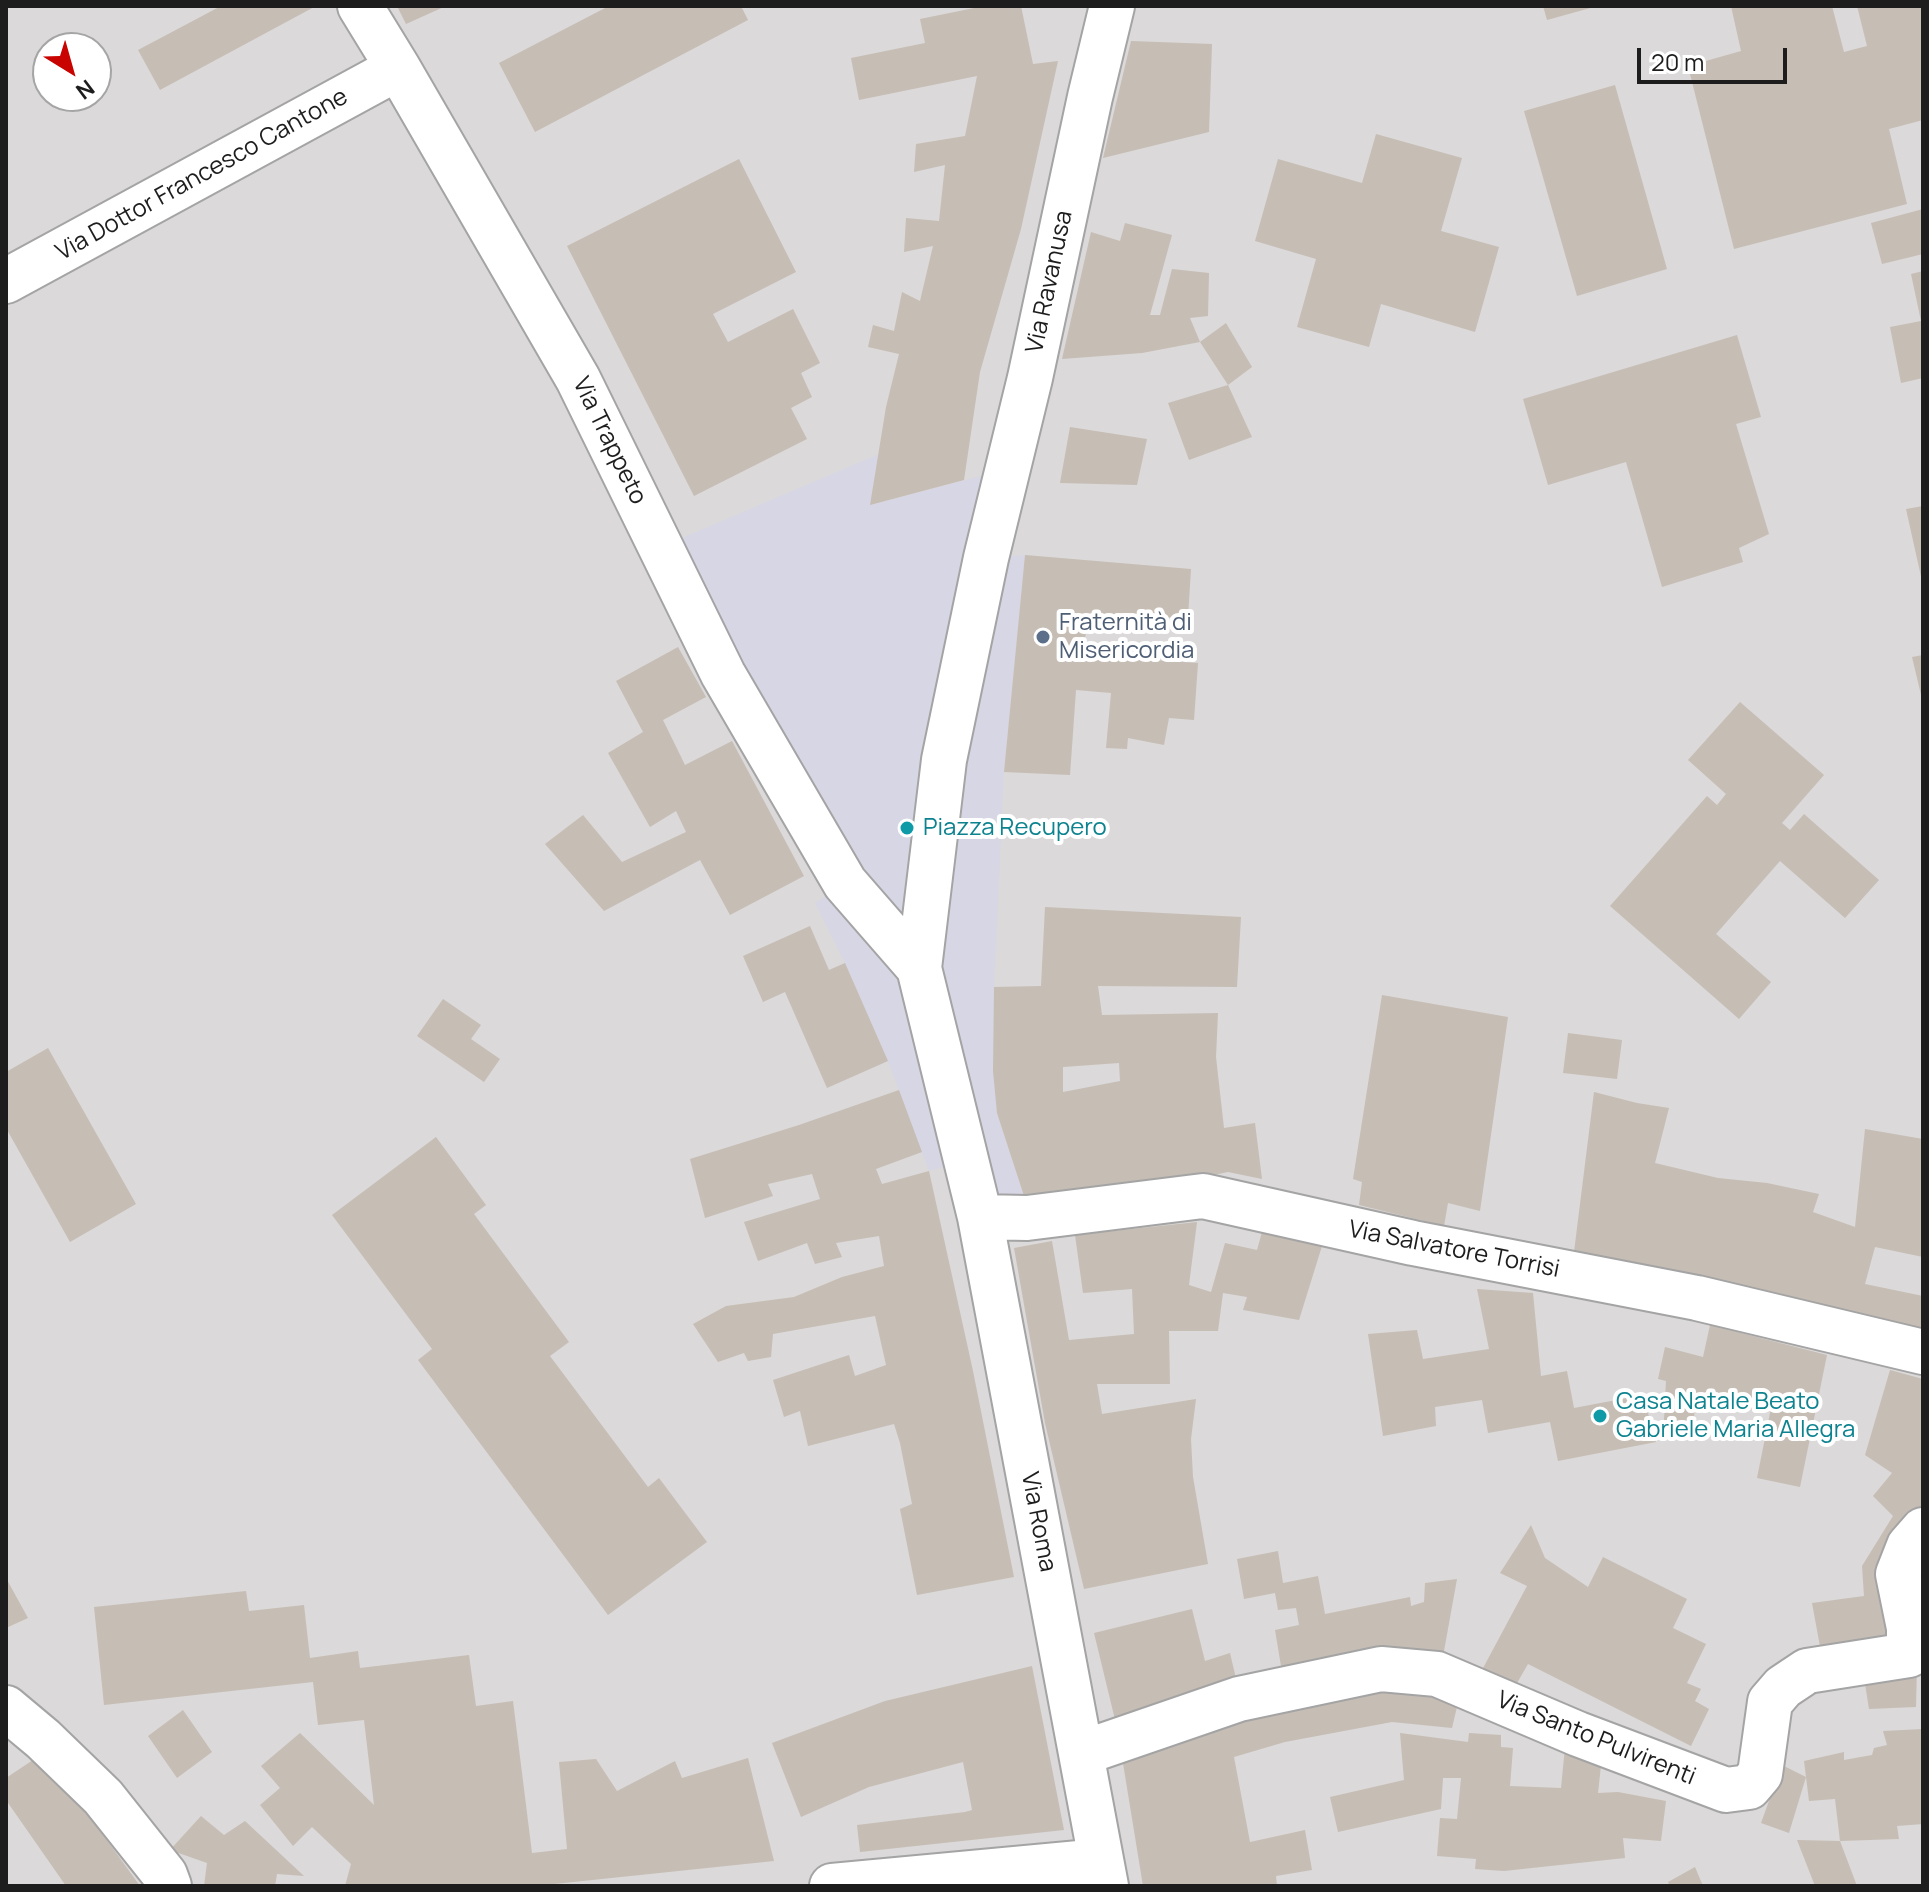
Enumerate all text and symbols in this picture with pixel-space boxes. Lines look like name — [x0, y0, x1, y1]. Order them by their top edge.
north arrow — [32, 32, 112, 112]
scale bar — [1641, 32, 1791, 82]
text: 20 m — [1651, 45, 1704, 78]
text: N — [70, 73, 101, 106]
street label: Via Dottor Francesco Cantone — [51, 83, 353, 267]
street label: Via Ravanusa — [1021, 208, 1079, 356]
street label: Via Trappeto — [566, 373, 652, 509]
place label: Fraternità di Misericordia — [1059, 609, 1194, 665]
marker: Fraternità di Misericordia — [1034, 628, 1052, 646]
place label: Piazza Recupero — [923, 814, 1107, 842]
marker: Piazza Recupero — [898, 819, 916, 837]
street label: Via Salvatore Torrisi — [1346, 1215, 1562, 1285]
place label: Casa Natale Beato Gabriele Maria Allegra — [1616, 1388, 1855, 1444]
marker: Casa Natale Beato Gabriele Maria Allegra — [1591, 1407, 1609, 1425]
street label: Via Roma — [1014, 1470, 1062, 1574]
street label: Via Santo Pulvirenti — [1492, 1686, 1700, 1792]

